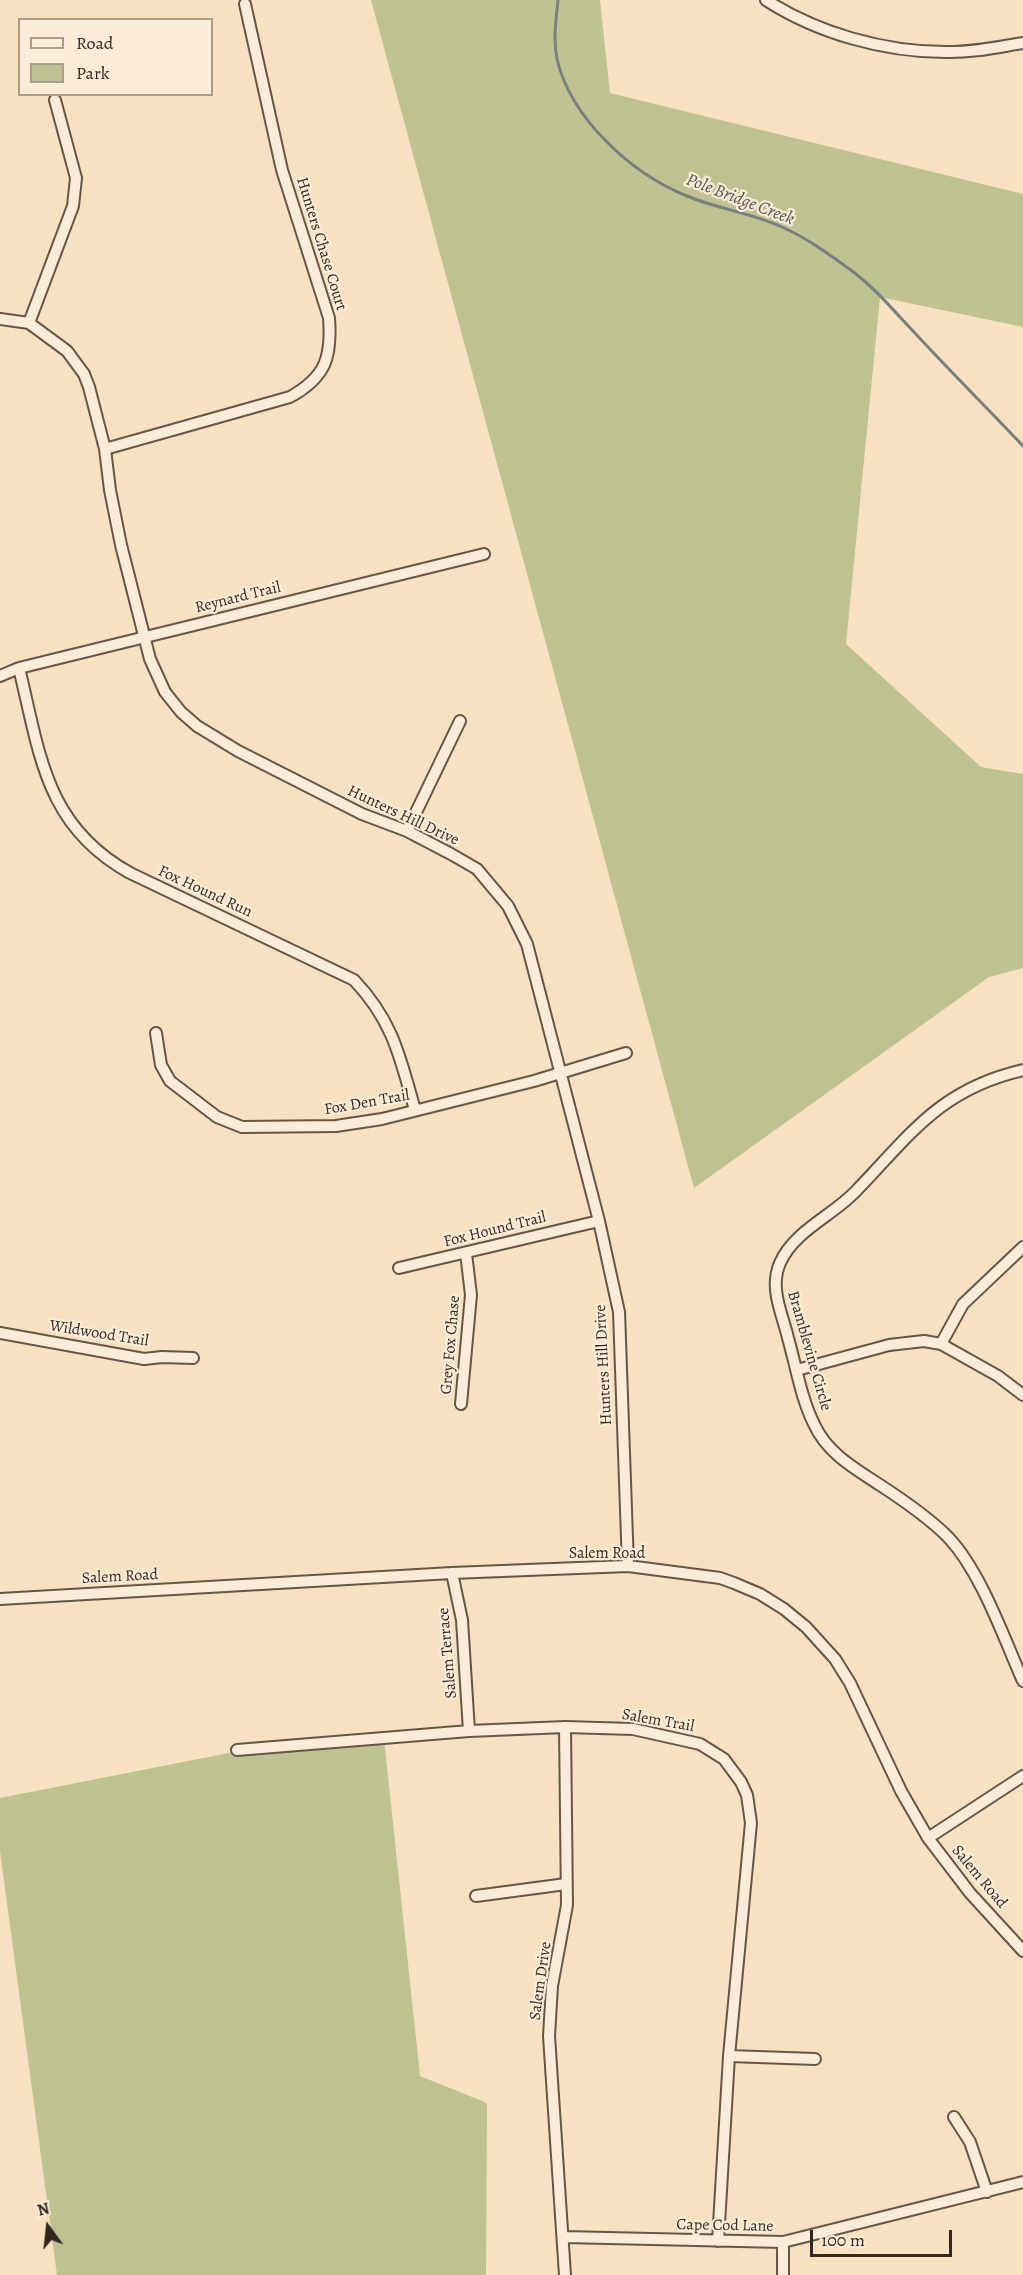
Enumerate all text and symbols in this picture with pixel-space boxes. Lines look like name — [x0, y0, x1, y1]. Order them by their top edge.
legend — [18, 18, 213, 96]
text: Road — [76, 31, 113, 55]
text: Park — [76, 61, 110, 85]
water label: Pole Bridge Creek — [683, 169, 797, 231]
street label: Hunters Chase Court — [292, 175, 350, 313]
street label: Reynard Trail — [193, 578, 283, 618]
street label: Hunters Hill Drive — [344, 782, 462, 850]
street label: Fox Hound Run — [155, 862, 255, 922]
street label: Fox Den Trail — [323, 1086, 411, 1120]
street label: Fox Hound Trail — [442, 1208, 548, 1252]
street label: Bramblevine Circle — [783, 1289, 835, 1413]
street label: Grey Fox Chase — [437, 1295, 465, 1395]
street label: Hunters Hill Drive — [591, 1304, 617, 1426]
street label: Wildwood Trail — [48, 1317, 150, 1351]
street label: Salem Road — [569, 1544, 645, 1564]
street label: Salem Road — [81, 1565, 159, 1589]
street label: Salem Terrace — [434, 1607, 462, 1699]
street label: Salem Trail — [620, 1705, 696, 1737]
street label: Salem Road — [947, 1842, 1011, 1912]
street label: Salem Drive — [526, 1941, 556, 2021]
north arrow — [18, 2197, 78, 2257]
text: N — [35, 2197, 52, 2222]
street label: Cape Cod Lane — [676, 2216, 774, 2236]
scale bar — [813, 2218, 956, 2256]
text: 100 m — [821, 2228, 865, 2252]

